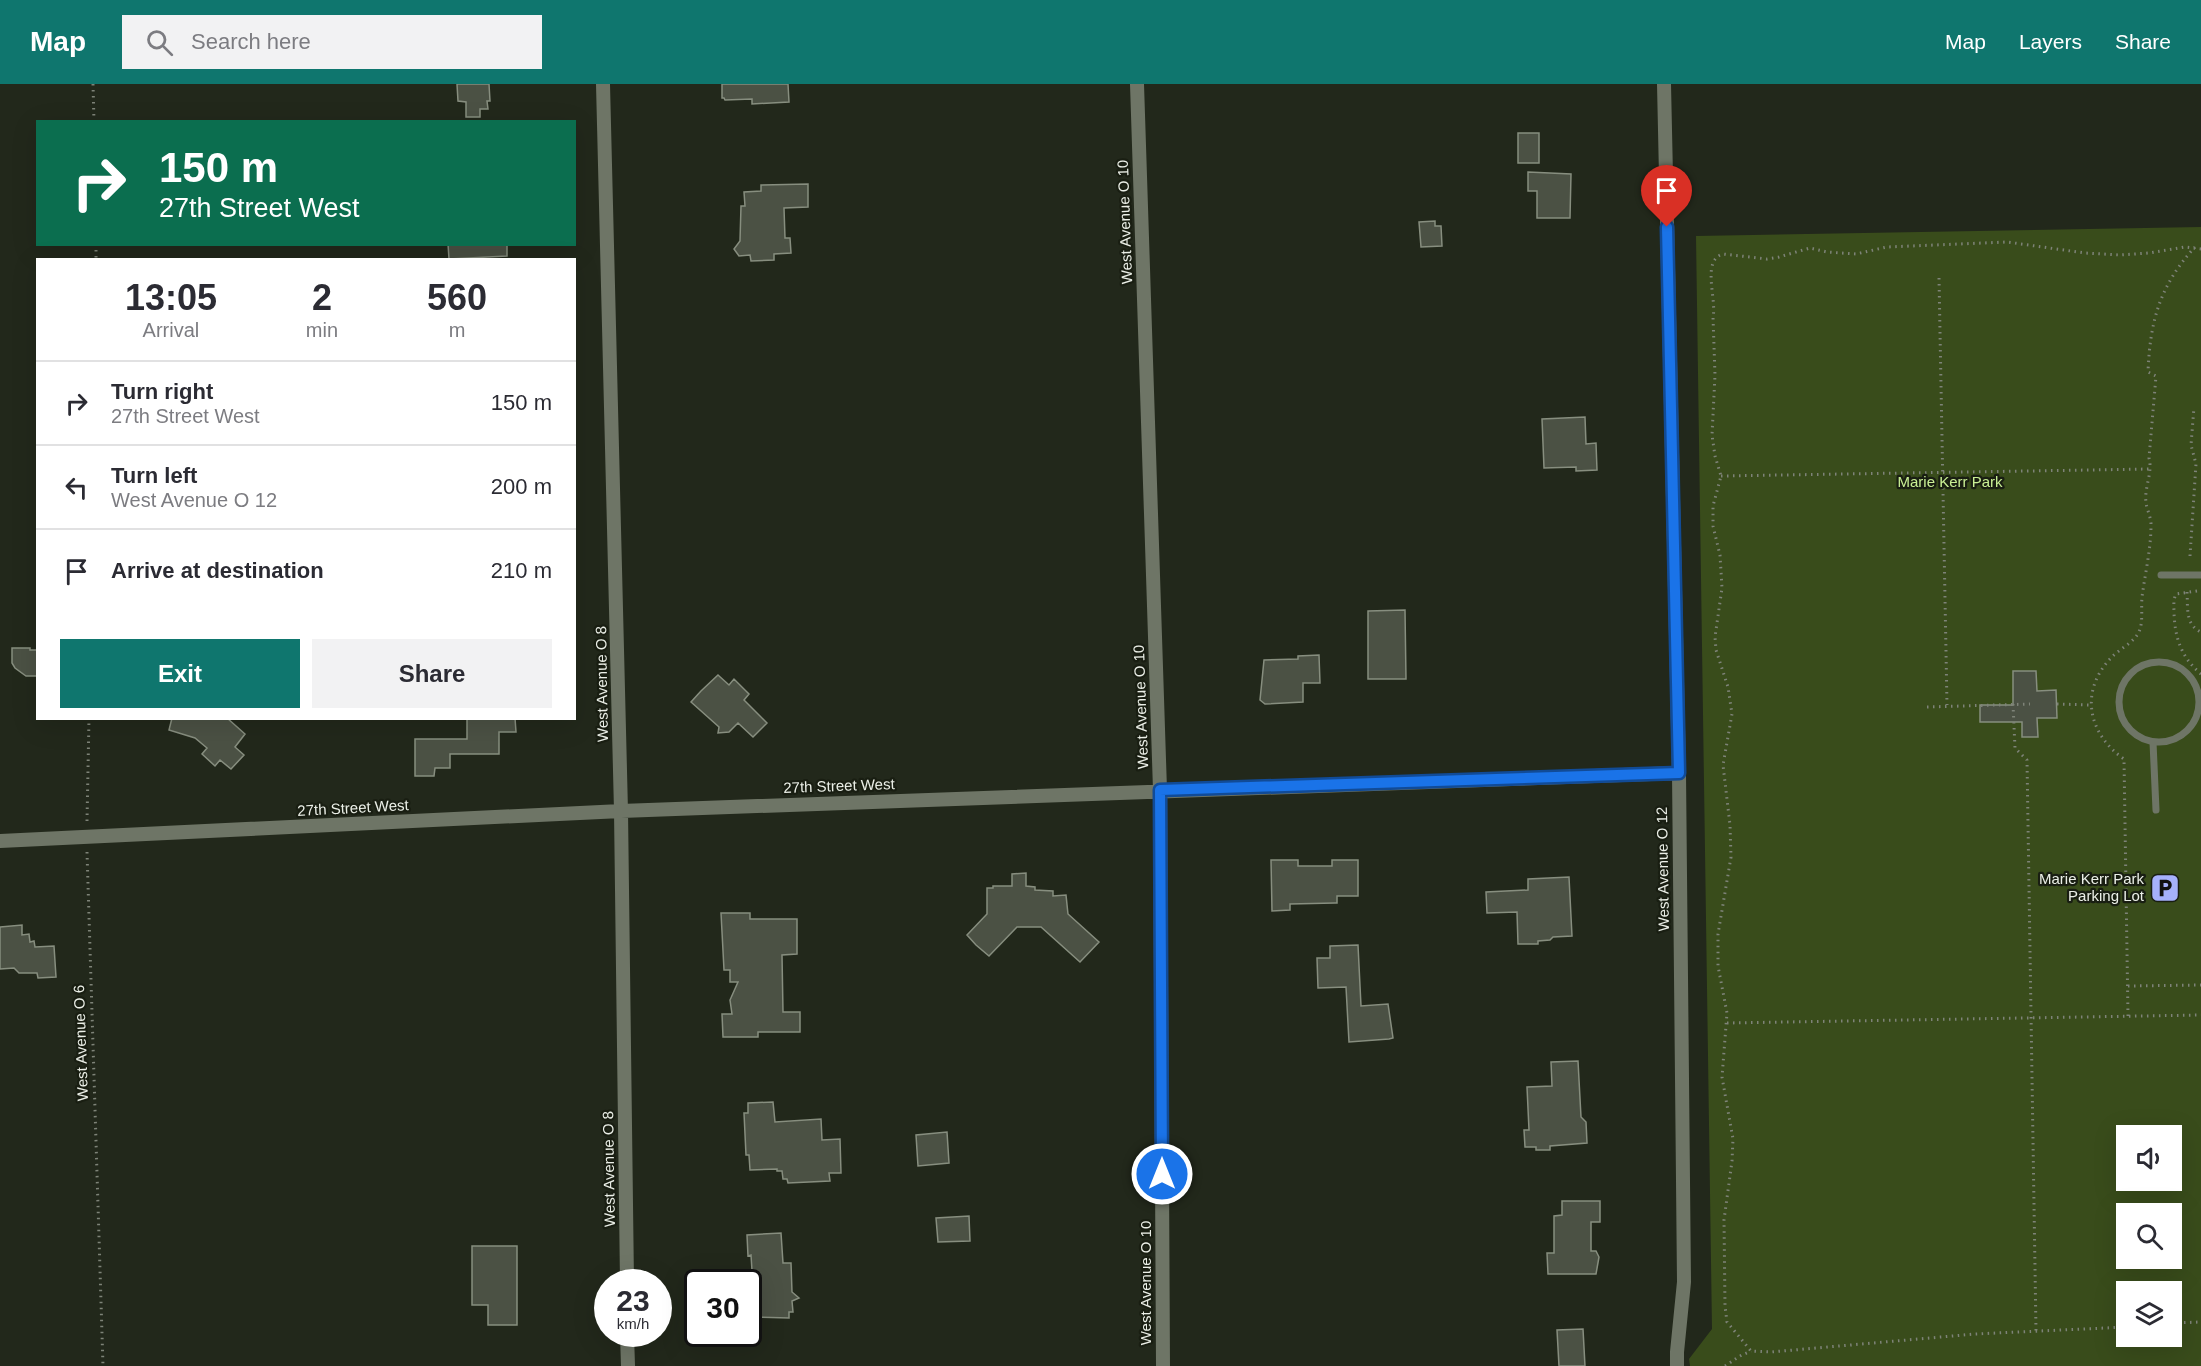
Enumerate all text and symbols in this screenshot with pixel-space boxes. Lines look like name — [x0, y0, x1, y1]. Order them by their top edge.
search box — [122, 15, 542, 69]
text: Map — [30, 26, 86, 57]
icon: search — [143, 26, 176, 59]
text: Search here — [191, 29, 311, 54]
text: Map — [1945, 30, 1986, 53]
text: Layers — [2019, 30, 2082, 53]
text: Share — [2115, 30, 2171, 53]
icon: right — [60, 144, 138, 222]
text: 150 m — [159, 144, 278, 191]
street label: West Avenue O 10 — [1114, 159, 1135, 285]
pin — [1641, 165, 1692, 227]
icon: arrive — [1650, 174, 1683, 207]
text: 27th Street West — [159, 193, 360, 223]
text: 13:05 — [125, 277, 217, 318]
text: 2 — [312, 277, 332, 318]
text: 560 — [427, 277, 487, 318]
text: Arrival — [143, 319, 199, 341]
text: min — [306, 319, 338, 341]
text: m — [449, 319, 465, 341]
text: Turn right — [111, 379, 213, 404]
icon: right — [60, 387, 93, 420]
text: 150 m — [491, 390, 552, 415]
text: 27th Street West — [111, 405, 260, 427]
text: Turn left — [111, 463, 197, 488]
icon: left — [60, 471, 93, 504]
park label: Marie Kerr Park — [1897, 473, 2003, 490]
text: 200 m — [491, 474, 552, 499]
text: West Avenue O 12 — [111, 489, 277, 511]
icon: arrive — [60, 555, 93, 588]
text: Arrive at destination — [111, 558, 324, 583]
text: 210 m — [491, 558, 552, 583]
street label: West Avenue O 8 — [592, 626, 611, 742]
button: Exit — [60, 639, 300, 708]
button: Share — [312, 639, 552, 708]
street label: West Avenue O 10 — [1130, 644, 1151, 770]
street label: 27th Street West — [783, 775, 896, 796]
street label: 27th Street West — [297, 796, 410, 819]
street label: West Avenue O 12 — [1653, 807, 1672, 931]
place label: Marie Kerr Park Parking Lot — [2039, 870, 2145, 904]
parking icon: Marie Kerr Park Parking Lot — [2149, 872, 2181, 904]
street label: West Avenue O 6 — [70, 985, 91, 1101]
street label: West Avenue O 8 — [599, 1111, 618, 1227]
map controls — [2116, 1125, 2182, 1347]
button: sound — [2116, 1125, 2182, 1191]
position arrow — [1130, 1142, 1194, 1206]
button: search — [2116, 1203, 2182, 1269]
street label: West Avenue O 10 — [1137, 1221, 1154, 1345]
speed limit sign: 30 — [684, 1269, 762, 1347]
button: layers — [2116, 1281, 2182, 1347]
text: 23 — [616, 1284, 650, 1317]
text: km/h — [617, 1315, 649, 1332]

